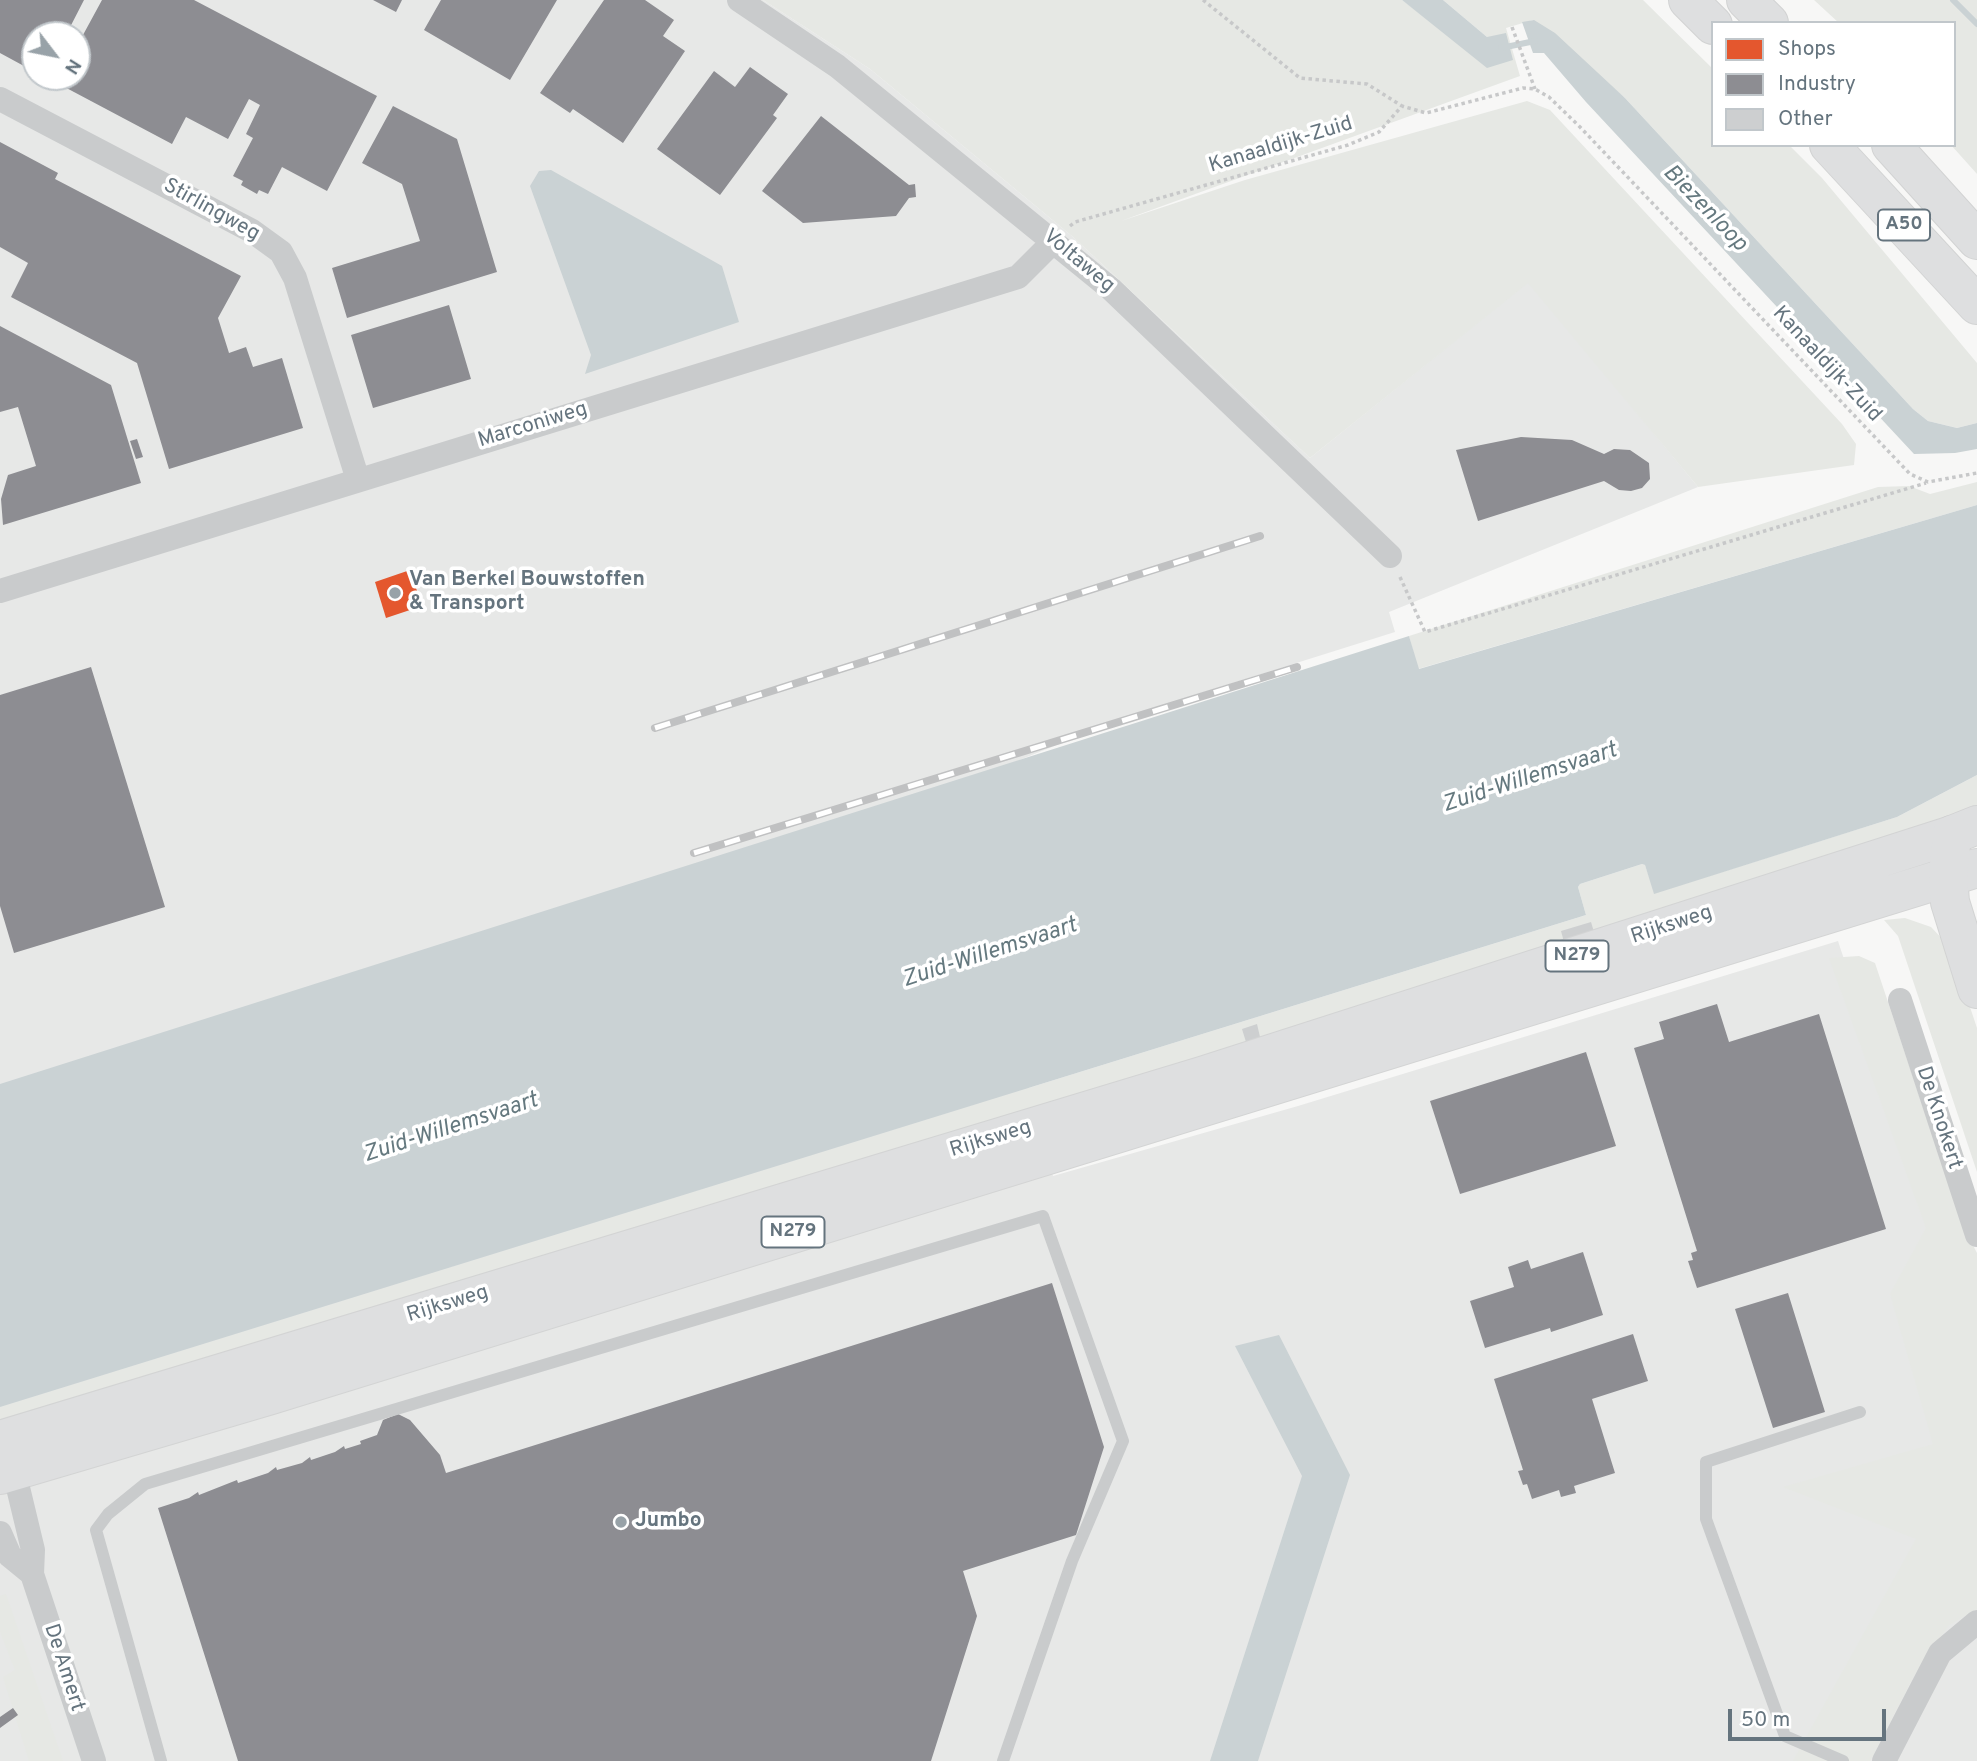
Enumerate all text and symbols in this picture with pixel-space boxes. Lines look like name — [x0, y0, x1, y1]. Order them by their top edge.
north arrow — [21, 21, 91, 91]
legend — [1711, 21, 1956, 147]
text: Shops — [1778, 36, 1836, 63]
text: N — [58, 54, 86, 78]
text: Industry — [1778, 71, 1856, 98]
text: Other — [1778, 106, 1833, 133]
street label: Kanaaldijk-Zuid — [1206, 112, 1356, 180]
water label: Biezenloop — [1656, 160, 1752, 258]
street label: Stirlingweg — [158, 174, 264, 248]
road number: A50 — [1878, 210, 1930, 241]
street label: Voltaweg — [1037, 225, 1119, 299]
street label: Kanaaldijk-Zuid — [1766, 302, 1886, 428]
street label: Marconiweg — [475, 397, 591, 455]
place label: Van Berkel Bouwstoffen & Transport — [409, 568, 645, 618]
marker: Van Berkel Bouwstoffen & Transport — [387, 585, 403, 601]
water label: Zuid-Willemsvaart — [1439, 738, 1621, 820]
street label: Rijksweg — [1628, 901, 1716, 951]
water label: Zuid-Willemsvaart — [899, 913, 1081, 995]
road number: N279 — [1546, 940, 1608, 972]
street label: De Knokert — [1910, 1063, 1966, 1173]
water label: Zuid-Willemsvaart — [360, 1088, 542, 1170]
street label: Rijksweg — [947, 1116, 1035, 1164]
road number: N279 — [762, 1216, 824, 1248]
street label: Rijksweg — [404, 1281, 492, 1329]
place label: Jumbo — [635, 1509, 702, 1535]
marker: Jumbo — [613, 1514, 629, 1530]
street label: De Amert — [37, 1621, 89, 1715]
scale bar — [1732, 1694, 1890, 1738]
text: 50 m — [1741, 1707, 1790, 1734]

